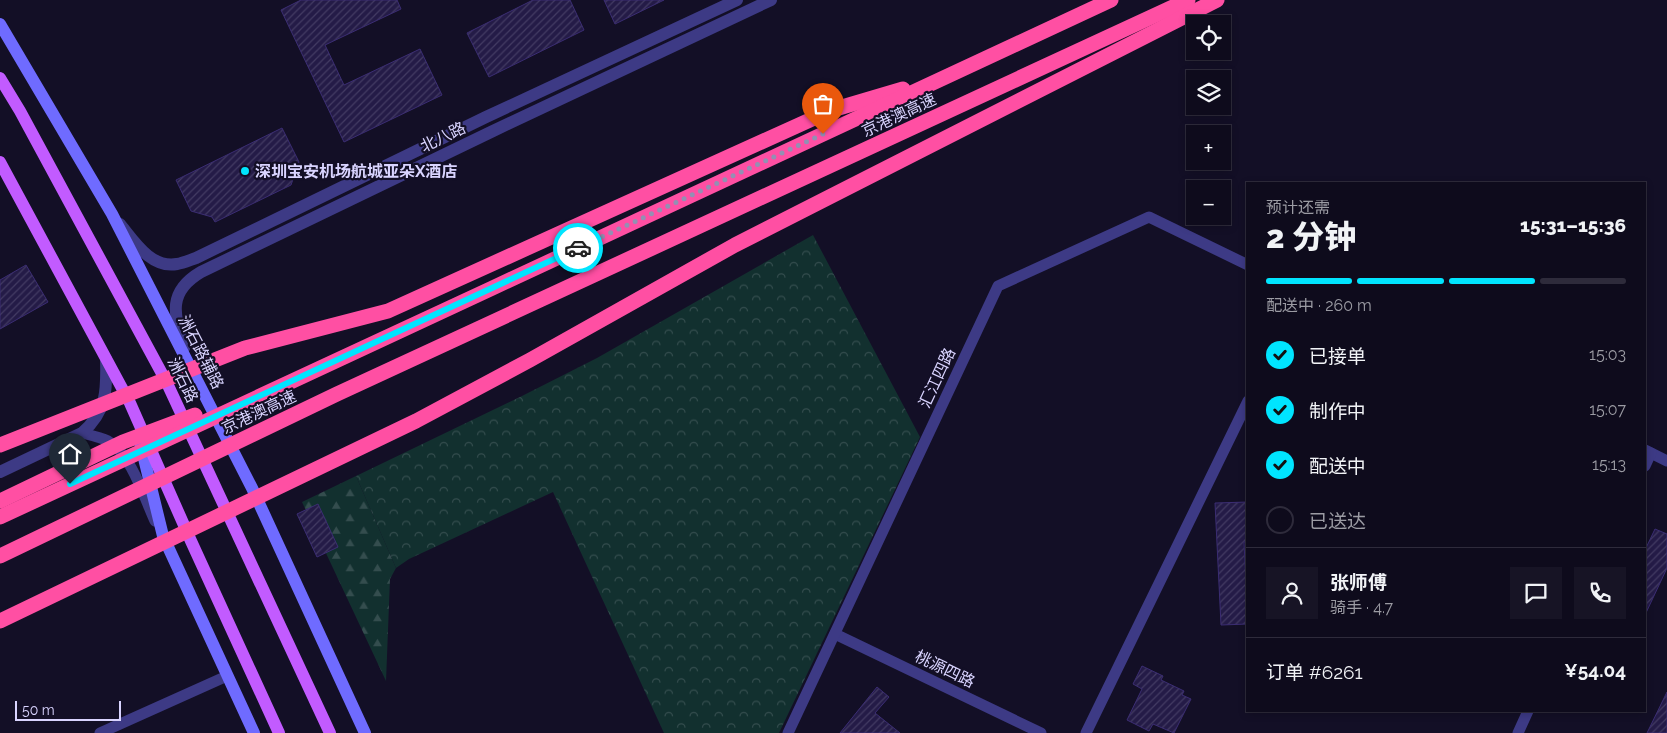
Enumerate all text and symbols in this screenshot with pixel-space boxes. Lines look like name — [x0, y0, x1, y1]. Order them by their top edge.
map controls — [1186, 15, 1231, 225]
button: locate — [1186, 15, 1231, 60]
button: layers — [1186, 70, 1231, 115]
pin — [802, 83, 844, 134]
street label: 京港澳高速 — [859, 89, 939, 141]
icon: bag — [809, 90, 837, 118]
street label: 北八路 — [417, 118, 469, 156]
button: + — [1186, 125, 1231, 170]
place label: 深圳宝安机场航城亚朵X酒店 — [255, 162, 457, 181]
marker: 深圳宝安机场航城亚朵X酒店 — [239, 165, 251, 177]
button: − — [1186, 180, 1231, 225]
text: 预计还需 — [1266, 198, 1330, 217]
text: 15:31–15:36 — [1520, 214, 1626, 236]
text: 2 分钟 — [1266, 218, 1356, 255]
courier — [553, 223, 603, 273]
icon: car — [564, 234, 592, 262]
text: 配送中 · 260 m — [1266, 296, 1372, 315]
street label: 洲石路辅路 — [174, 312, 228, 392]
icon: check — [1266, 341, 1294, 369]
street label: 汇江四路 — [915, 345, 959, 411]
text: 已接单 — [1309, 345, 1366, 367]
text: 15:03 — [1589, 345, 1626, 364]
street label: 洲石路 — [164, 354, 202, 406]
street label: 京港澳高速 — [219, 386, 299, 438]
icon: check — [1266, 396, 1294, 424]
text: 制作中 — [1309, 400, 1366, 422]
text: 15:07 — [1589, 400, 1626, 419]
pin — [49, 433, 91, 484]
icon: home — [56, 440, 84, 468]
icon: check — [1266, 451, 1294, 479]
text: 配送中 — [1309, 455, 1366, 477]
text: 15:13 — [1592, 455, 1626, 474]
text: 已送达 — [1309, 510, 1366, 532]
button: person — [1266, 567, 1318, 619]
button: chat — [1510, 567, 1562, 619]
button: phone — [1574, 567, 1626, 619]
text: 张师傅 — [1330, 571, 1387, 593]
text: 骑手 · 4.7 — [1330, 598, 1393, 617]
street label: 桃源四路 — [912, 646, 978, 692]
text: ¥54.04 — [1564, 659, 1626, 681]
text: 订单 #6261 — [1266, 661, 1363, 683]
scale bar — [15, 698, 121, 721]
text: 50 m — [22, 702, 55, 718]

